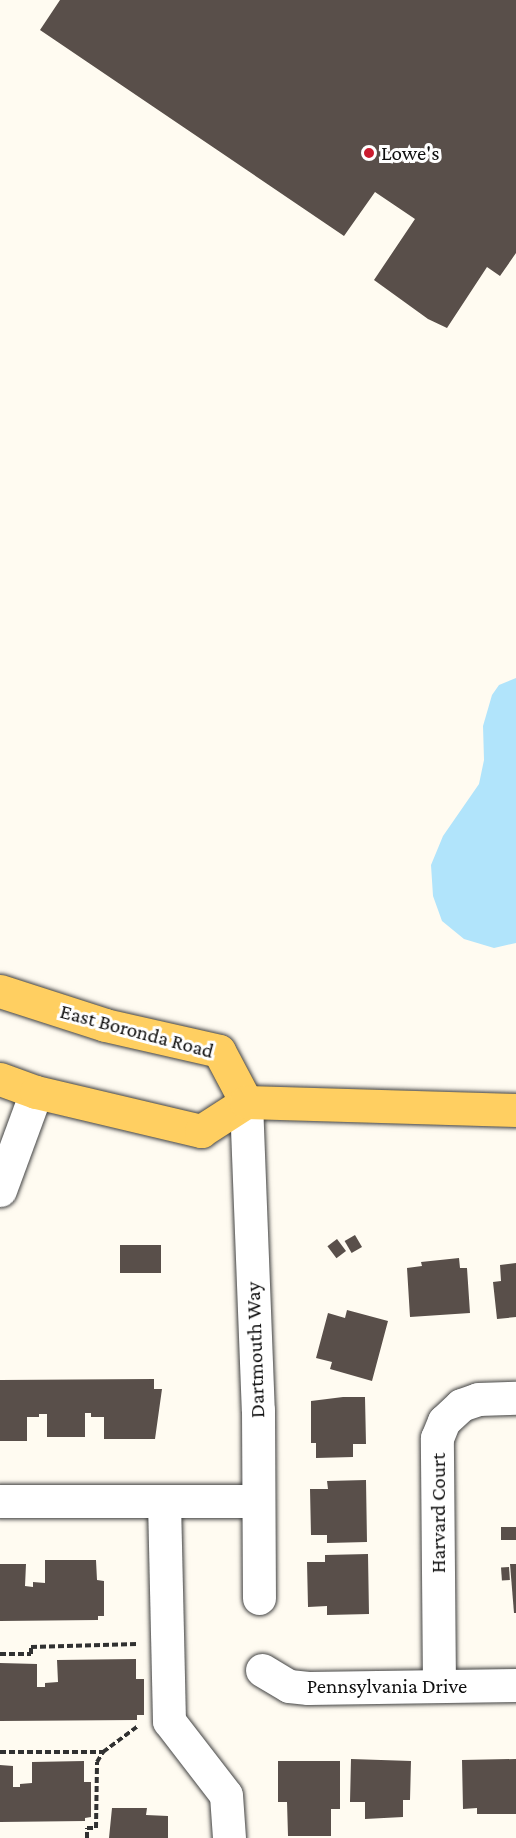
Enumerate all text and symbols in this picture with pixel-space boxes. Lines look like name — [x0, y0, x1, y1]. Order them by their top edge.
place label: Lowe's — [381, 140, 439, 166]
marker: Lowe's — [362, 146, 376, 160]
street label: East Boronda Road — [57, 998, 217, 1064]
street label: Dartmouth Way — [240, 1281, 270, 1419]
street label: Harvard Court — [425, 1453, 451, 1573]
street label: Pennsylvania Drive — [307, 1673, 467, 1699]

